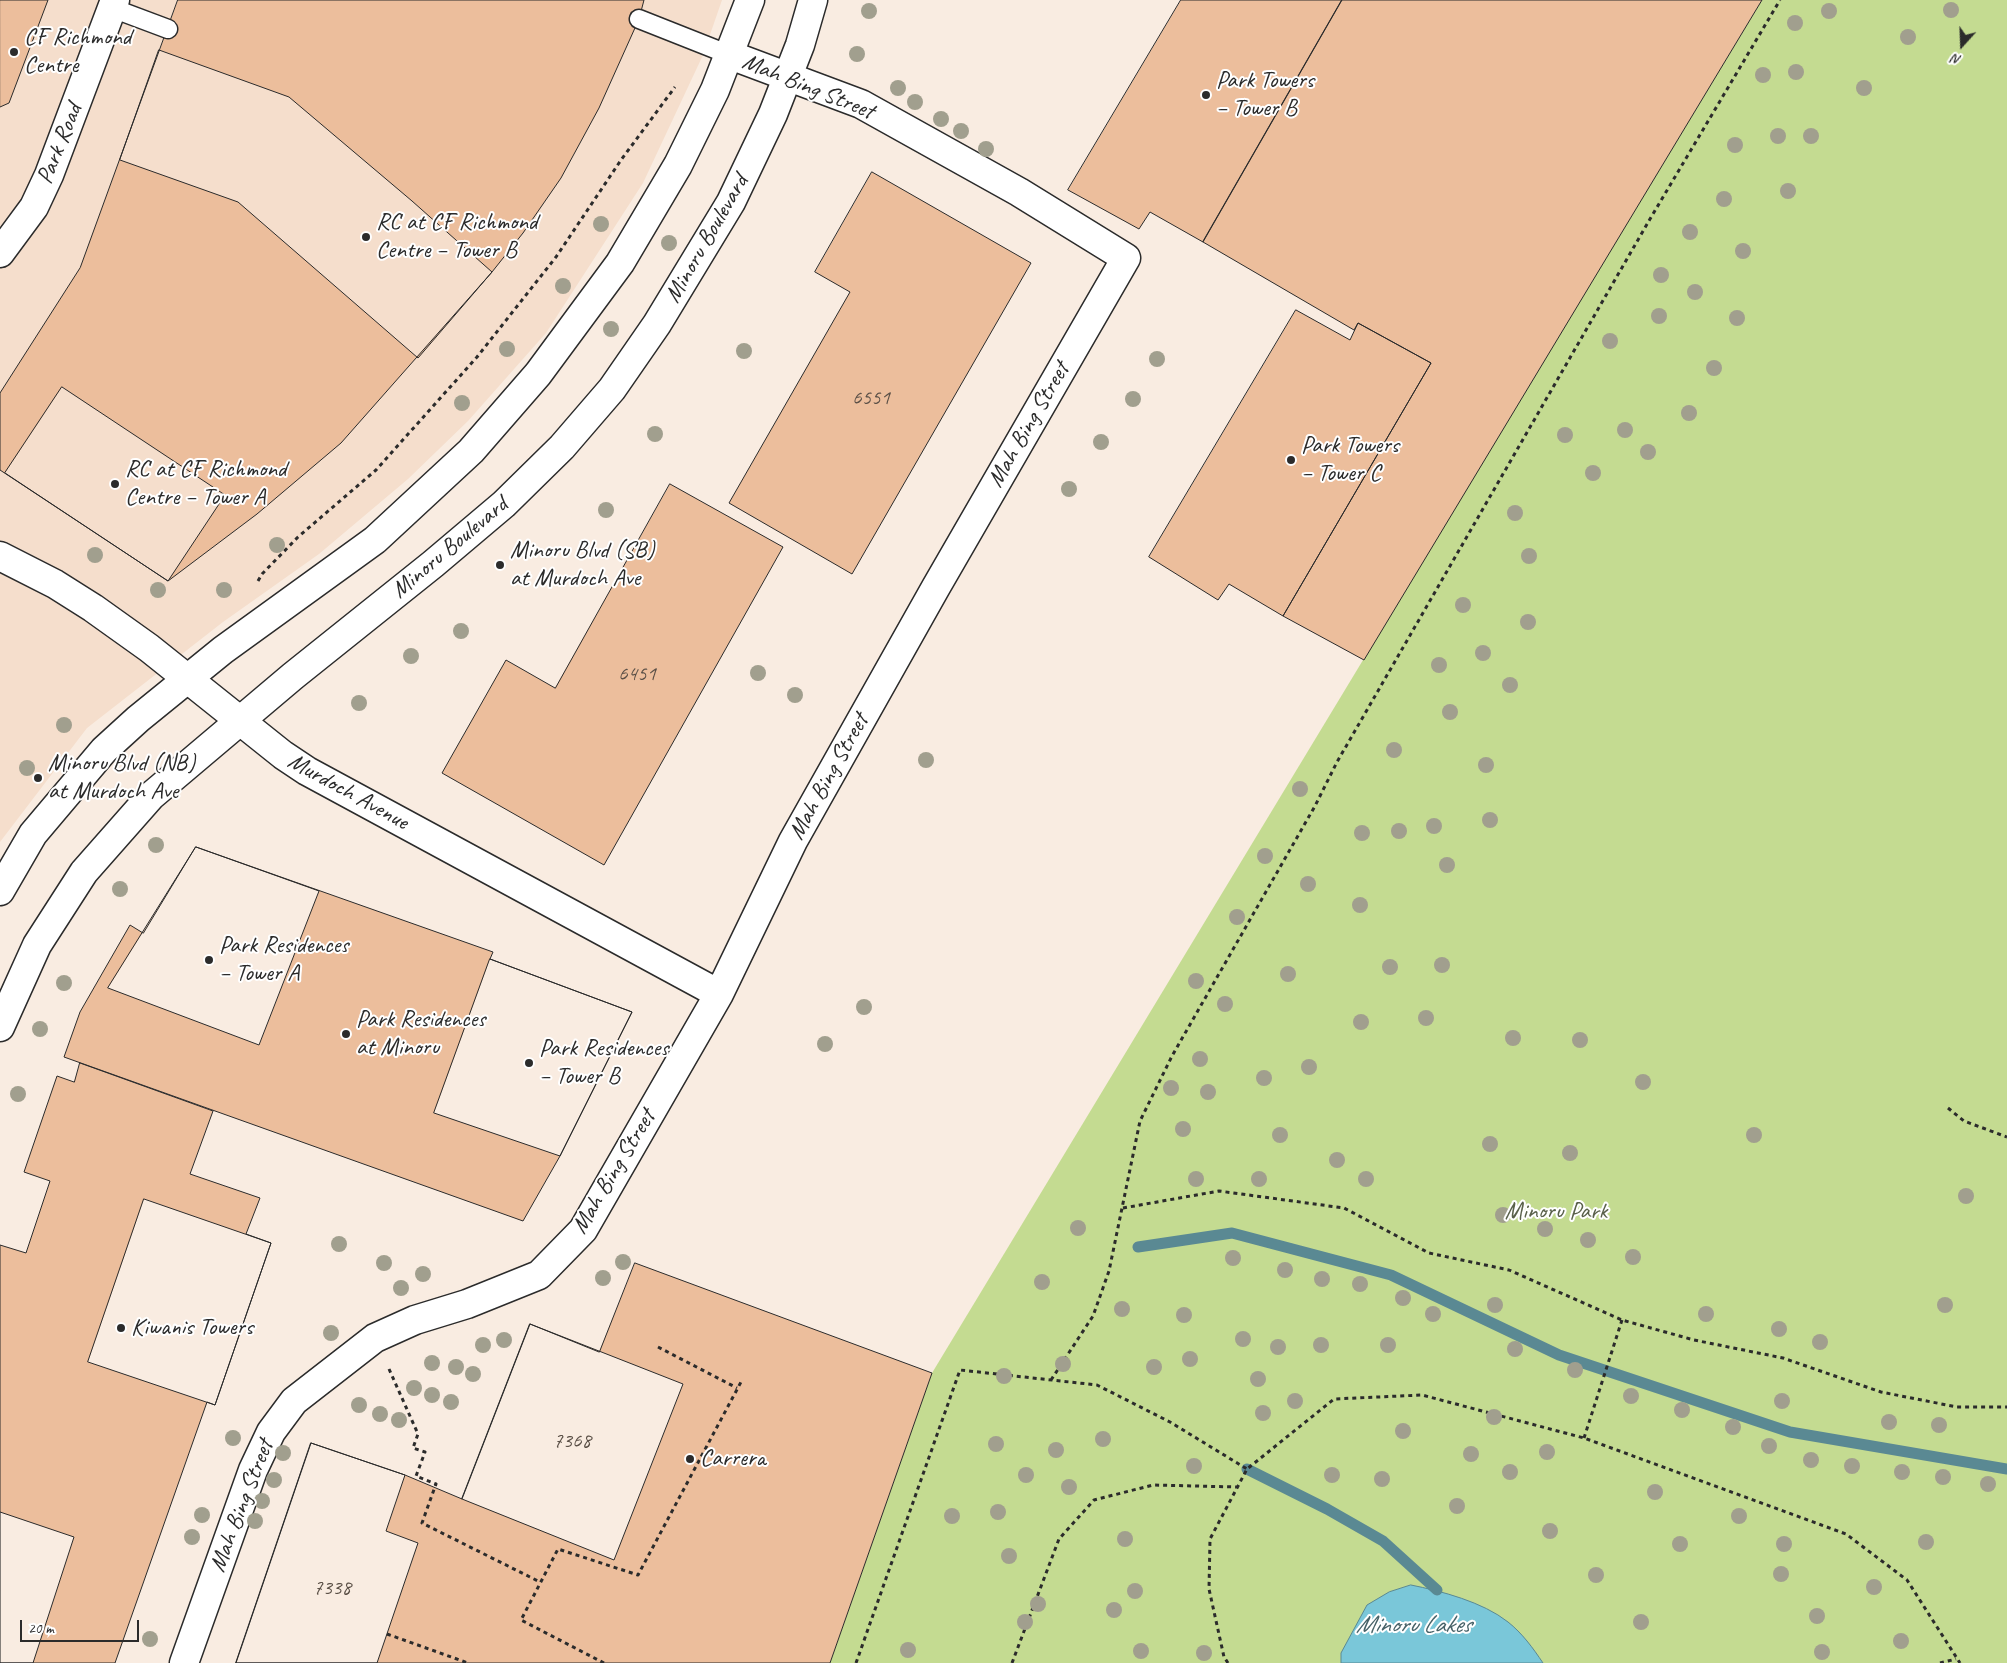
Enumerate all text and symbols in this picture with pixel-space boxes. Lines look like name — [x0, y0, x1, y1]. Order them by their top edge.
north arrow — [1937, 20, 1987, 70]
place label: CF Richmond Centre — [24, 24, 131, 80]
marker: CF Richmond Centre — [8, 46, 20, 58]
street label: Mah Bing Street — [738, 48, 878, 126]
text: N — [1950, 50, 1964, 69]
place label: Park Towers – Tower B — [1216, 67, 1314, 123]
marker: Park Towers – Tower B — [1200, 89, 1212, 101]
street label: Park Road — [31, 100, 89, 188]
street label: Minoru Boulevard — [659, 170, 755, 308]
place label: RC at CF Richmond Centre – Tower B — [376, 209, 538, 265]
marker: RC at CF Richmond Centre – Tower B — [360, 231, 372, 243]
street label: Mah Bing Street — [982, 357, 1076, 493]
house number: 6551 — [852, 385, 890, 411]
place label: Park Towers – Tower C — [1301, 432, 1399, 488]
marker: Park Towers – Tower C — [1285, 454, 1297, 466]
place label: RC at CF Richmond Centre – Tower A — [125, 456, 287, 512]
marker: RC at CF Richmond Centre – Tower A — [109, 478, 121, 490]
street label: Minoru Boulevard — [386, 491, 514, 605]
place label: Minoru Blvd (SB) at Murdoch Ave — [510, 537, 654, 593]
marker: Minoru Blvd (SB) at Murdoch Ave — [494, 559, 506, 571]
house number: 6451 — [618, 661, 656, 687]
street label: Mah Bing Street — [783, 709, 875, 845]
street label: Murdoch Avenue — [283, 747, 413, 837]
place label: Minoru Blvd (NB) at Murdoch Ave — [48, 750, 195, 806]
marker: Minoru Blvd (NB) at Murdoch Ave — [32, 772, 44, 784]
place label: Park Residences – Tower A — [219, 932, 349, 988]
marker: Park Residences – Tower A — [203, 954, 215, 966]
place label: Park Residences at Minoru — [356, 1006, 486, 1062]
marker: Park Residences at Minoru — [340, 1028, 352, 1040]
place label: Park Residences – Tower B — [539, 1035, 669, 1091]
marker: Park Residences – Tower B — [523, 1057, 535, 1069]
street label: Mah Bing Street — [566, 1105, 662, 1239]
park label: Minoru Park — [1505, 1198, 1607, 1226]
place label: Kiwanis Towers — [131, 1314, 253, 1342]
marker: Kiwanis Towers — [115, 1322, 127, 1334]
house number: 7368 — [553, 1428, 591, 1454]
street label: Mah Bing Street — [204, 1436, 280, 1576]
place label: Carrera — [700, 1445, 765, 1473]
marker: Carrera — [684, 1453, 696, 1465]
house number: 7338 — [313, 1575, 351, 1601]
scale bar — [22, 1610, 141, 1642]
water label: Minoru Lakes — [1356, 1610, 1470, 1640]
text: 20 m — [28, 1619, 54, 1638]

